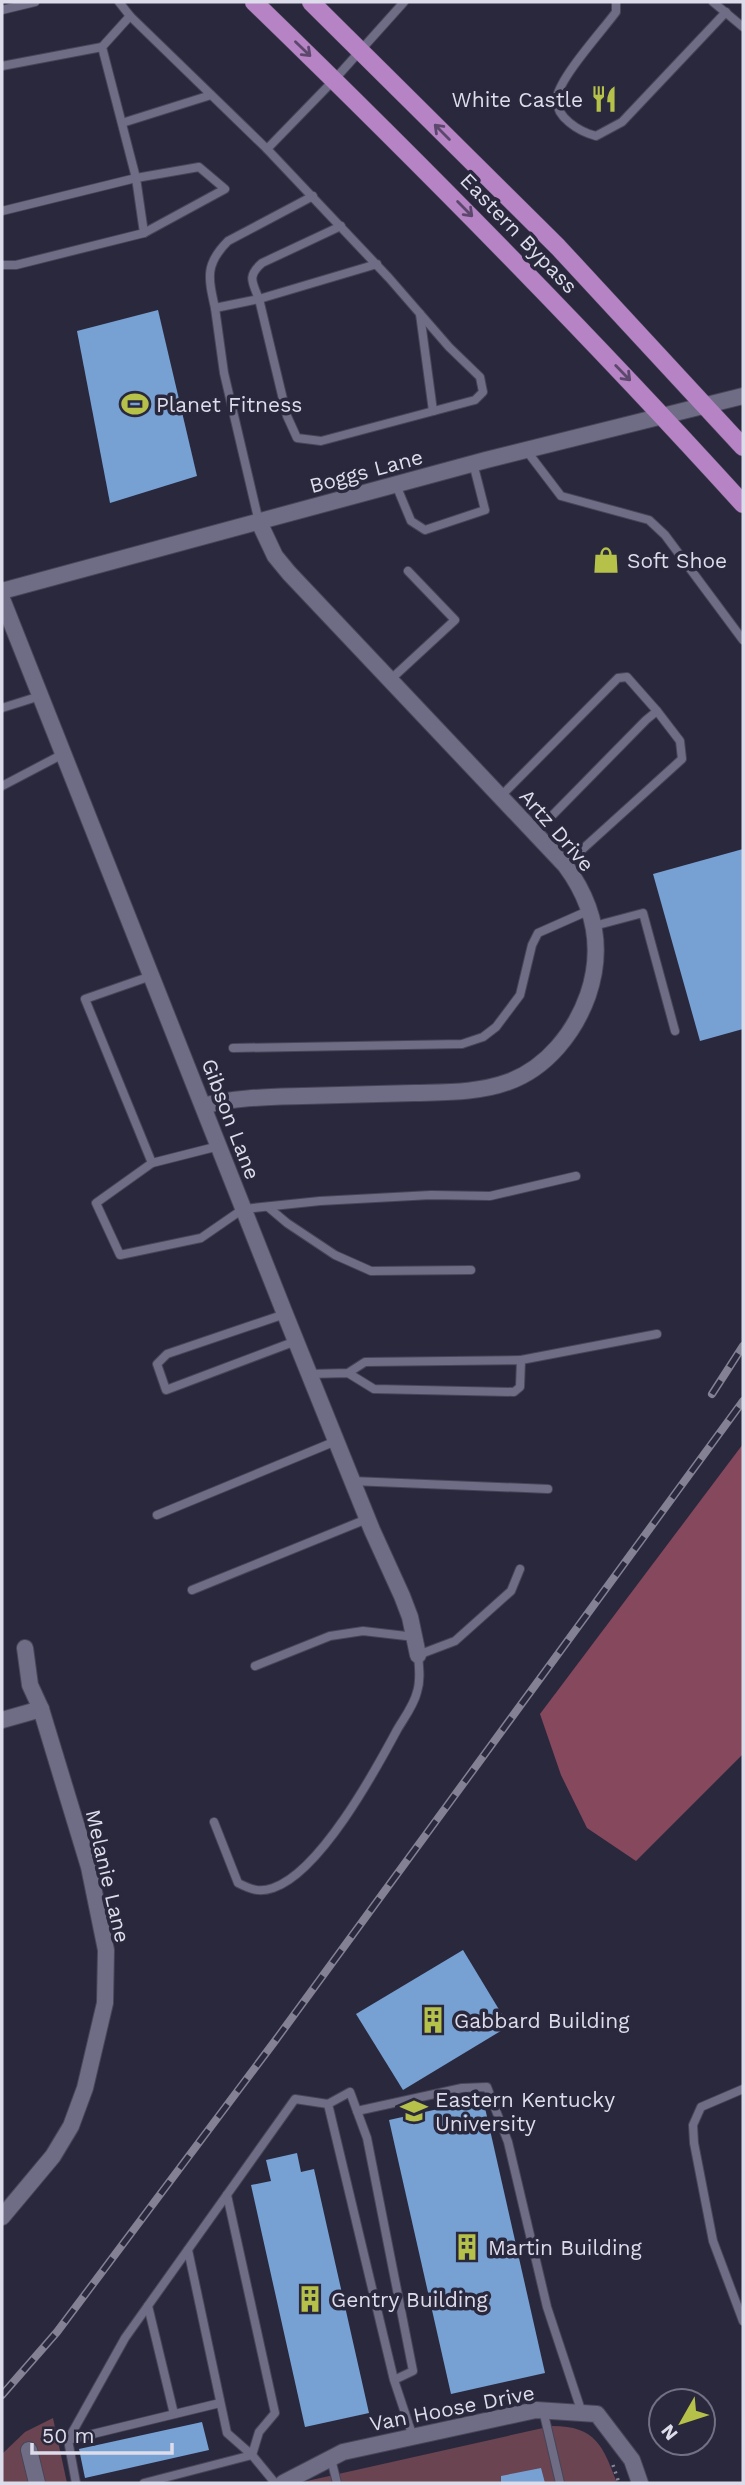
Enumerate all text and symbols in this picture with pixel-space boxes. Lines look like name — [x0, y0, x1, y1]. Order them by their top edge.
one-way arrow — [294, 41, 311, 58]
restaurant icon: White Castle — [589, 84, 619, 114]
place label: White Castle — [451, 87, 583, 112]
one-way arrow — [434, 124, 451, 141]
street label: Eastern Bypass — [455, 168, 583, 298]
one-way arrow — [456, 200, 473, 217]
one-way arrow — [614, 364, 631, 381]
sports icon: Planet Fitness — [120, 389, 150, 419]
place label: Planet Fitness — [156, 392, 302, 417]
street label: Boggs Lane — [307, 444, 425, 498]
shop icon: Soft Shoe — [591, 545, 621, 575]
place label: Soft Shoe — [627, 548, 727, 573]
street label: Artz Drive — [514, 784, 600, 876]
street label: Gibson Lane — [197, 1055, 265, 1183]
street label: Melanie Lane — [81, 1807, 135, 1945]
building icon: Gabbard Building — [418, 2005, 448, 2035]
place label: Gabbard Building — [454, 2008, 630, 2033]
place label: Eastern Kentucky University — [435, 2087, 615, 2136]
school or university icon: Eastern Kentucky University — [399, 2096, 429, 2126]
building icon: Martin Building — [452, 2232, 482, 2262]
place label: Martin Building — [488, 2235, 643, 2260]
building icon: Gentry Building — [295, 2284, 325, 2314]
place label: Gentry Building — [331, 2287, 488, 2312]
street label: Van Hoose Drive — [367, 2380, 537, 2436]
north arrow — [647, 2387, 717, 2457]
scale bar — [32, 2412, 172, 2456]
text: N — [656, 2420, 683, 2445]
text: 50 m — [42, 2423, 94, 2448]

